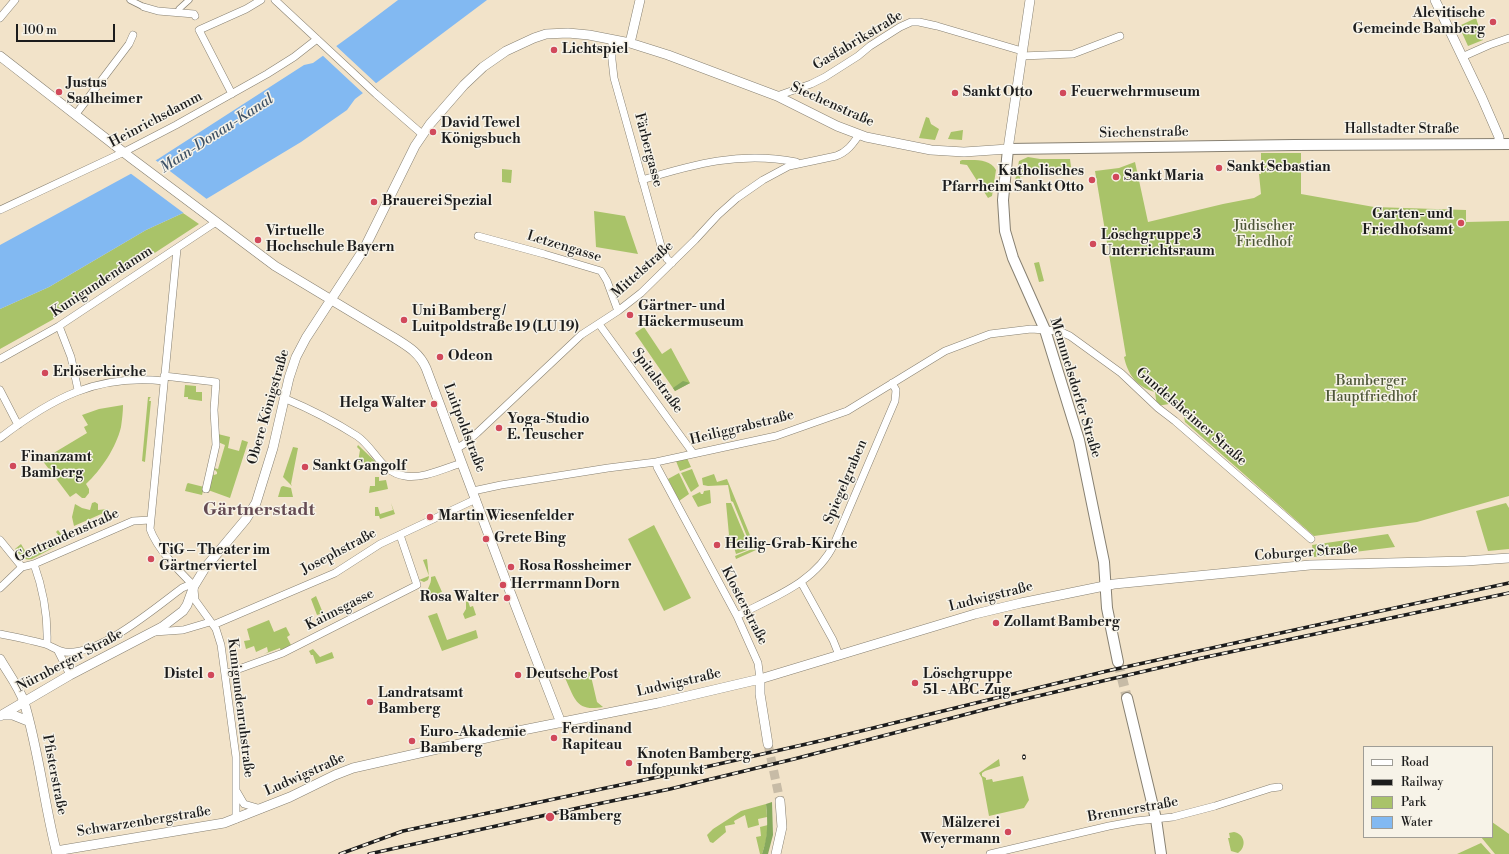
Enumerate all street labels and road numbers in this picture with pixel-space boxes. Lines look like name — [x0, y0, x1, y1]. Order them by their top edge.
street label: Gasfabrikstraße — [810, 8, 906, 74]
street label: Siechenstraße — [788, 79, 876, 131]
street label: Heinrichsdamm — [106, 88, 206, 152]
street label: Färbergasse — [630, 111, 666, 189]
street label: Hallstadter Straße — [1345, 122, 1459, 138]
street label: Siechenstraße — [1099, 124, 1189, 142]
street label: Letzengasse — [525, 228, 603, 266]
street label: Mittelstraße — [609, 238, 677, 302]
street label: Kunigundendamm — [48, 243, 156, 321]
street label: Memmelsdorfer Straße — [1046, 316, 1104, 460]
street label: Spitalstraße — [628, 345, 686, 417]
street label: Obere Königstraße — [244, 347, 294, 467]
street label: Gundelsheimer Straße — [1132, 364, 1250, 470]
street label: Luitpoldstraße — [439, 381, 489, 475]
street label: Heiliggrabstraße — [688, 407, 796, 449]
street label: Spiegelgraben — [821, 437, 871, 527]
street label: Gertraudenstraße — [12, 505, 122, 567]
street label: Josephstraße — [299, 525, 379, 579]
street label: Coburger Straße — [1254, 541, 1358, 565]
street label: Klosterstraße — [717, 564, 771, 648]
street label: Ludwigstraße — [947, 578, 1035, 616]
street label: Kaimsgasse — [303, 586, 377, 634]
street label: Nürnberger Straße — [14, 626, 126, 696]
street label: Kunigundenruhstraße — [223, 637, 257, 779]
street label: Ludwigstraße — [635, 665, 723, 701]
street label: Pfisterstraße — [38, 733, 70, 817]
street label: Ludwigstraße — [262, 750, 348, 800]
street label: Brennerstraße — [1086, 794, 1180, 826]
street label: Schwarzenbergstraße — [76, 803, 212, 841]

